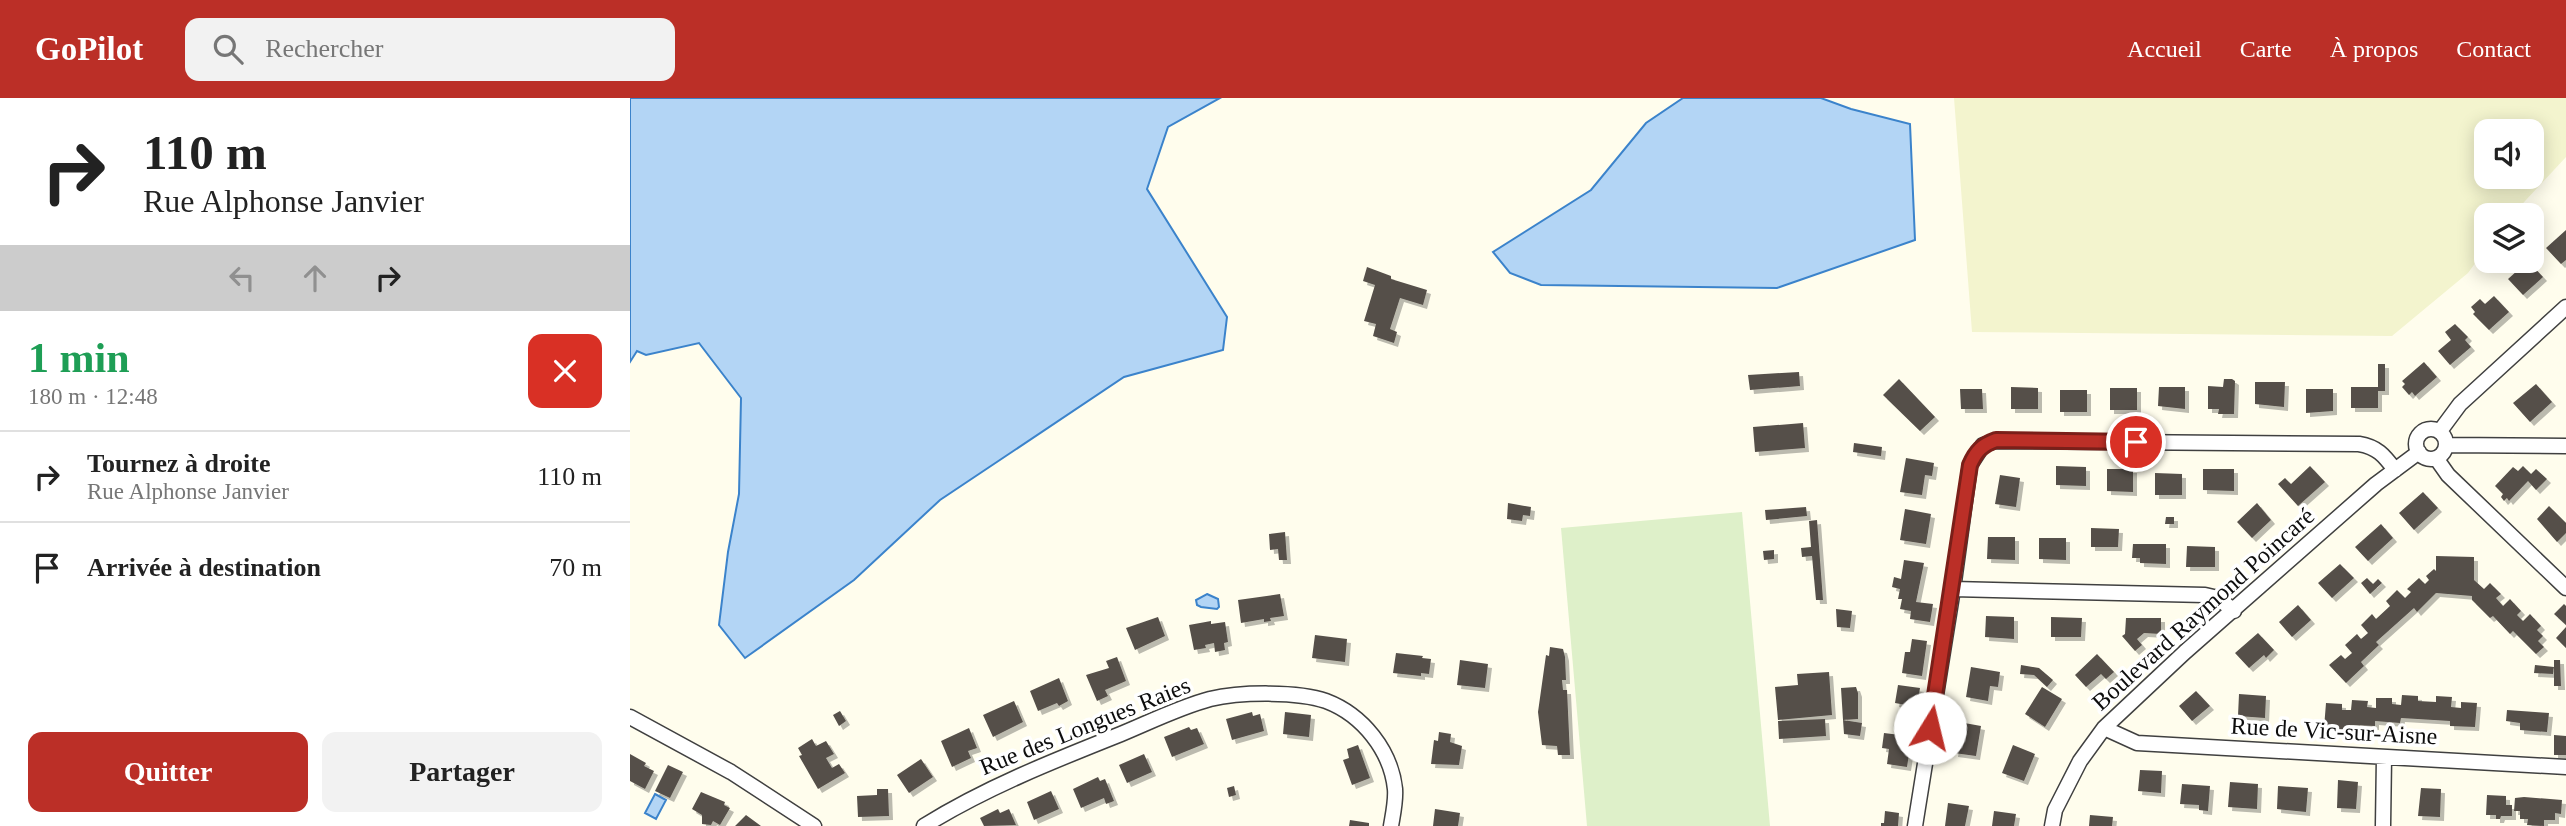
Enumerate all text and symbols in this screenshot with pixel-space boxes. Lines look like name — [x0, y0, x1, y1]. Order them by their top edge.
search box — [185, 18, 675, 81]
icon: search — [209, 30, 247, 68]
text: GoPilot — [35, 31, 143, 67]
text: Rechercher — [265, 34, 384, 63]
text: Accueil — [2127, 36, 2202, 62]
text: Carte — [2240, 36, 2292, 62]
text: À propos — [2330, 36, 2418, 62]
text: Contact — [2456, 36, 2531, 62]
map controls — [2474, 119, 2544, 273]
button: sound — [2474, 119, 2544, 189]
text: 110 m — [143, 125, 267, 180]
icon: right — [28, 126, 119, 217]
text: Rue Alphonse Janvier — [143, 183, 424, 219]
button: layers — [2474, 203, 2544, 273]
icon: left — [223, 259, 261, 297]
icon: ahead — [296, 259, 334, 297]
icon: right — [369, 259, 407, 297]
button: close — [528, 334, 602, 408]
text: 1 min — [28, 335, 130, 381]
text: 180 m · 12:48 — [28, 384, 158, 409]
pin — [2106, 412, 2166, 472]
icon: arrive — [2117, 423, 2155, 461]
text: Tournez à droite — [87, 449, 270, 478]
icon: right — [28, 458, 66, 496]
text: 110 m — [537, 462, 602, 491]
text: Rue Alphonse Janvier — [87, 479, 289, 504]
street label: Boulevard Raymond Poincaré — [2087, 503, 2319, 715]
icon: arrive — [28, 549, 66, 587]
text: Arrivée à destination — [87, 553, 321, 582]
text: 70 m — [549, 553, 602, 582]
street label: Rue des Longues Raies — [976, 672, 1194, 780]
position arrow — [1893, 691, 1967, 765]
street label: Rue de Vic-sur-Aisne — [2230, 713, 2438, 749]
button: Quitter — [28, 732, 308, 812]
button: Partager — [322, 732, 602, 812]

